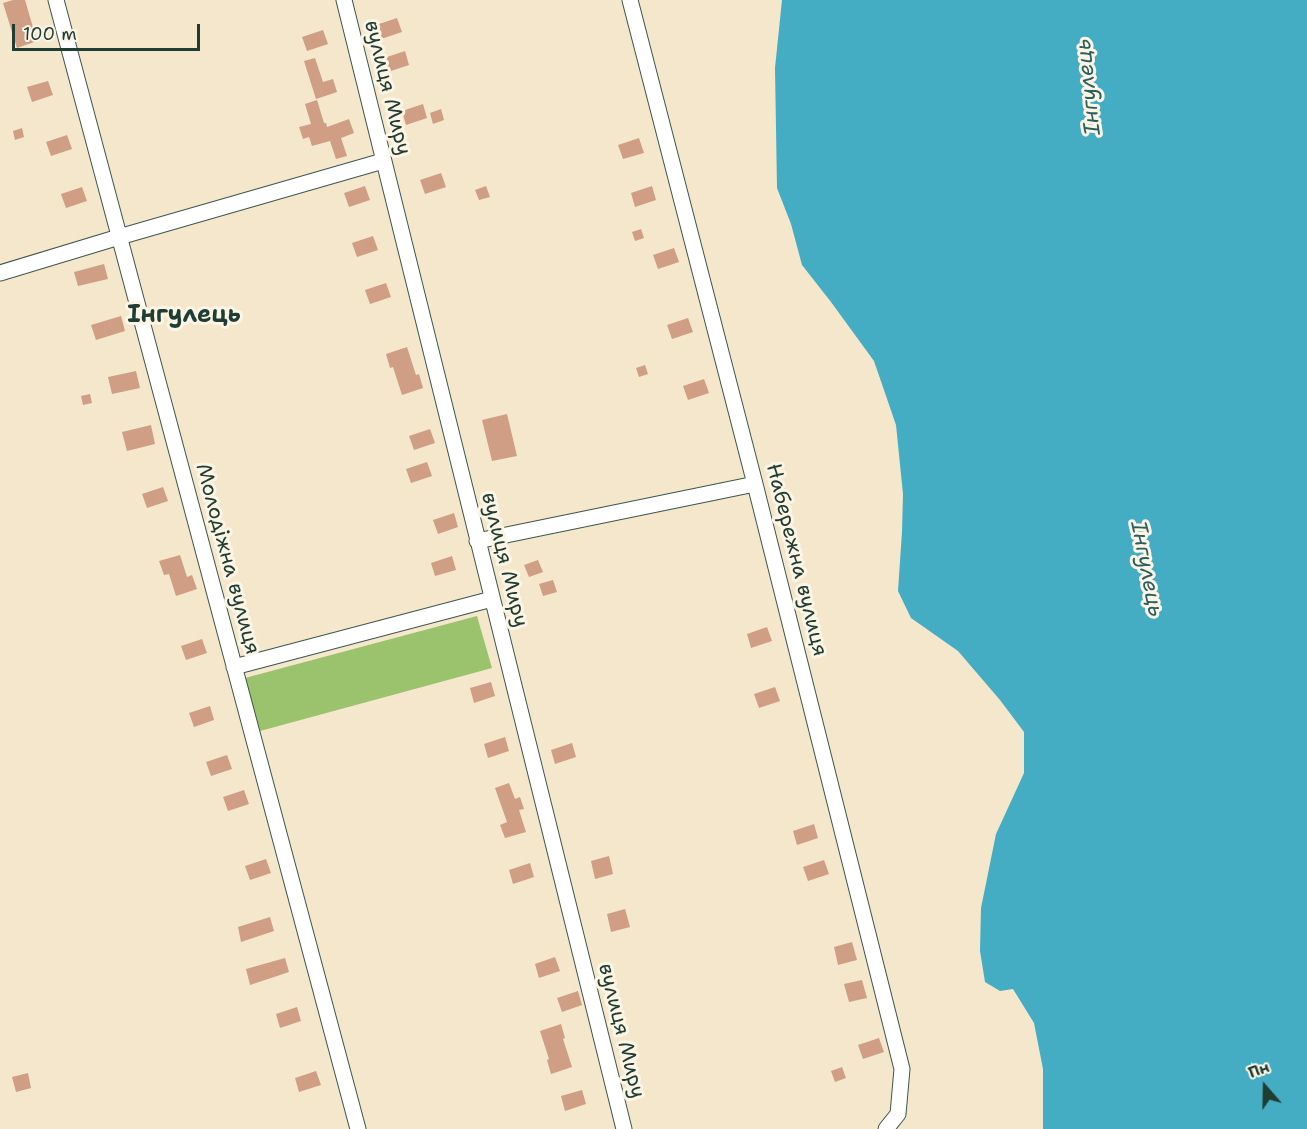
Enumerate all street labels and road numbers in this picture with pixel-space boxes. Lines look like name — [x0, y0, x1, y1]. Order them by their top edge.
street label: вулиця Миру — [358, 18, 416, 158]
street label: Молодіжна вулиця — [189, 461, 265, 657]
street label: Набережна вулиця — [760, 461, 832, 659]
street label: вулиця Миру — [475, 490, 533, 630]
street label: вулиця Миру — [592, 961, 650, 1101]

